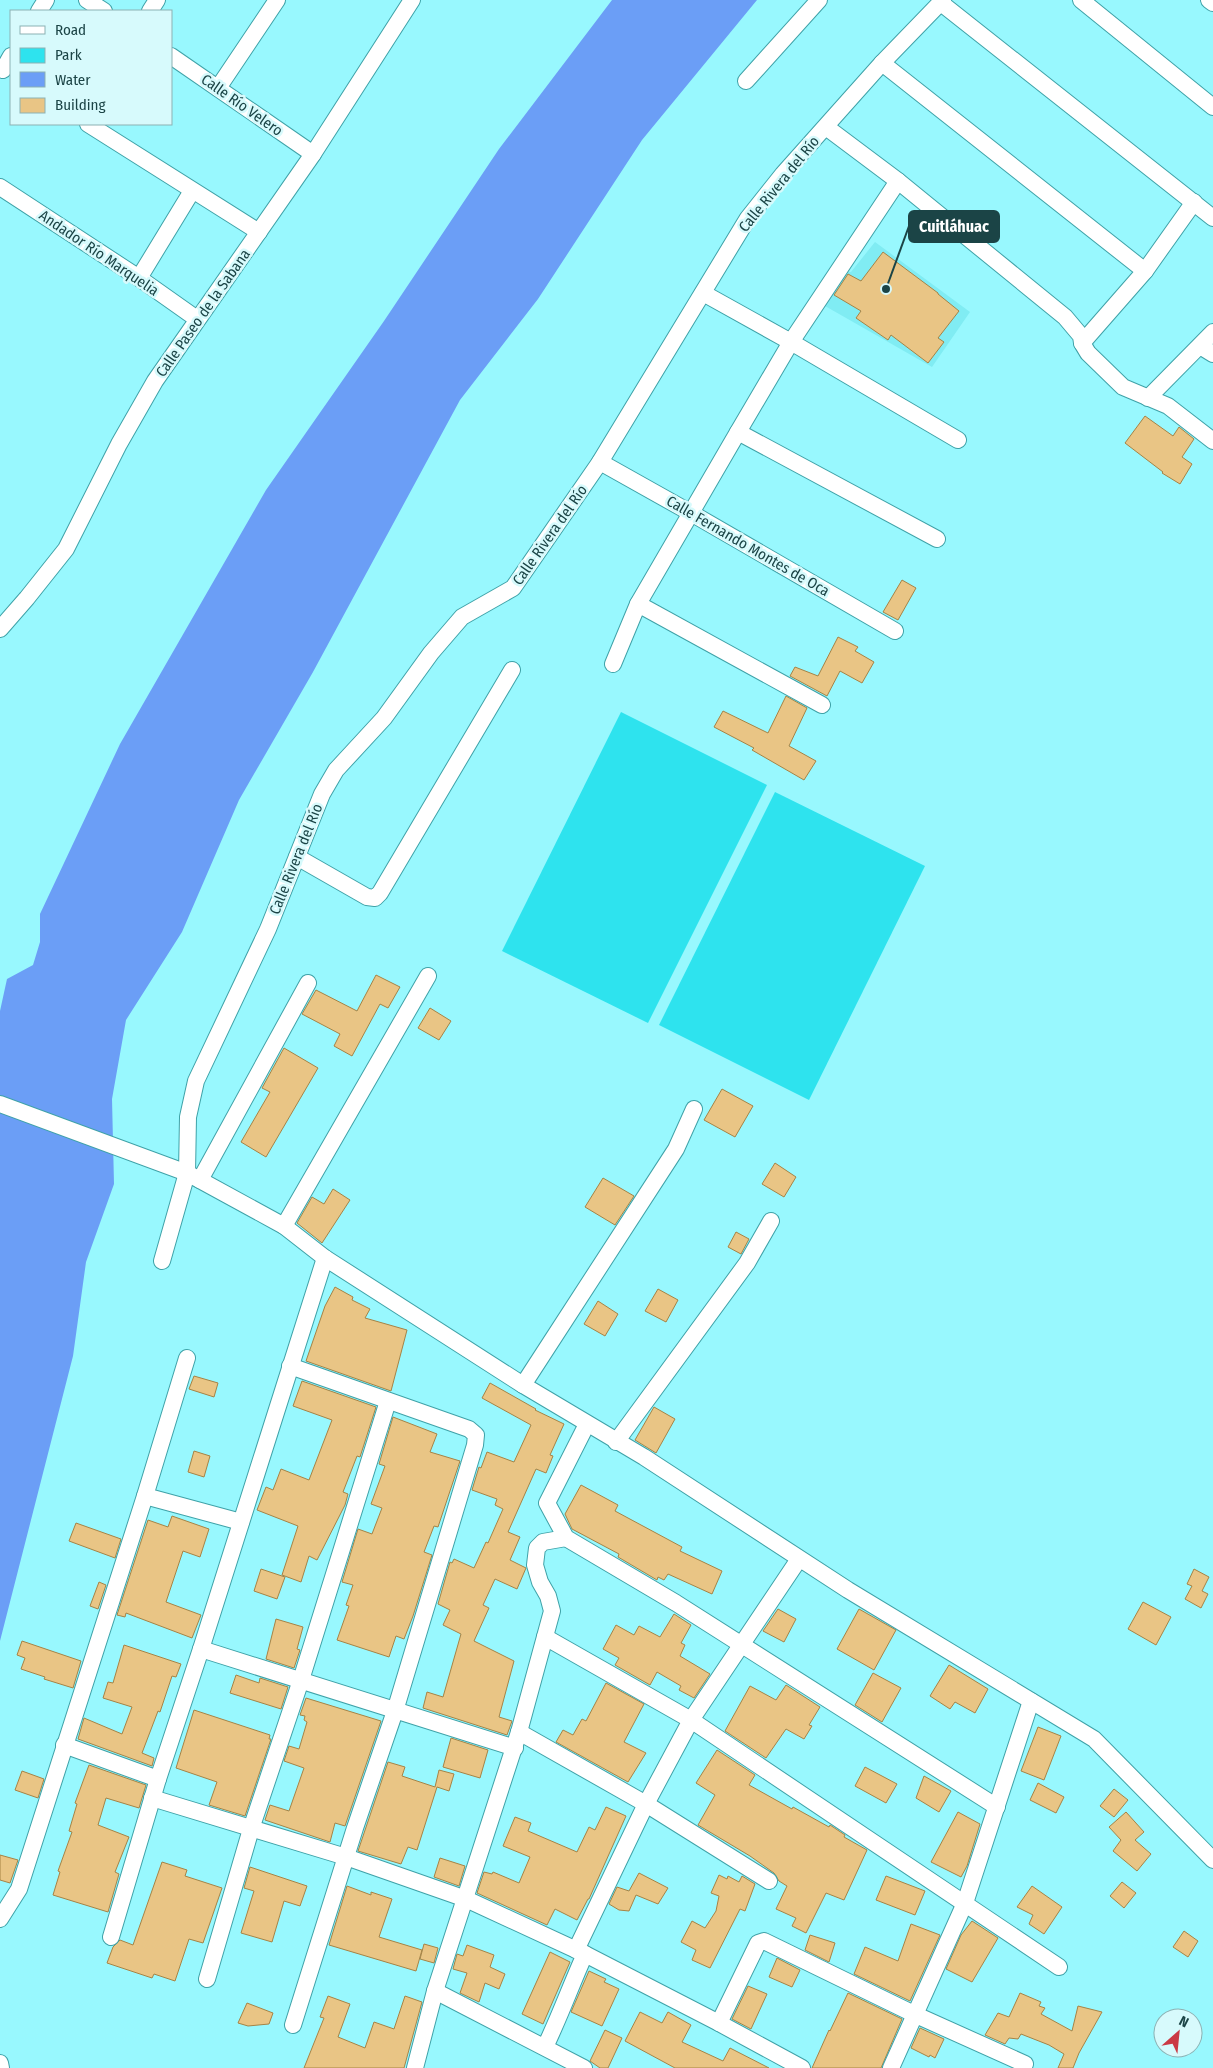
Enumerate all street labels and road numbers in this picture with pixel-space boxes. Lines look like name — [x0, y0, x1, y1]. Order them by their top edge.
street label: Calle Río Velero — [198, 70, 286, 140]
street label: Calle Rivera del Río — [735, 132, 823, 235]
street label: Andador Río Marquelia — [36, 206, 162, 300]
street label: Calle Paseo de la Sabana — [152, 246, 254, 380]
street label: Calle Rivera del Río — [509, 481, 591, 588]
street label: Calle Fernando Montes de Oca — [663, 492, 833, 600]
street label: Calle Rivera del Río — [266, 801, 326, 917]

